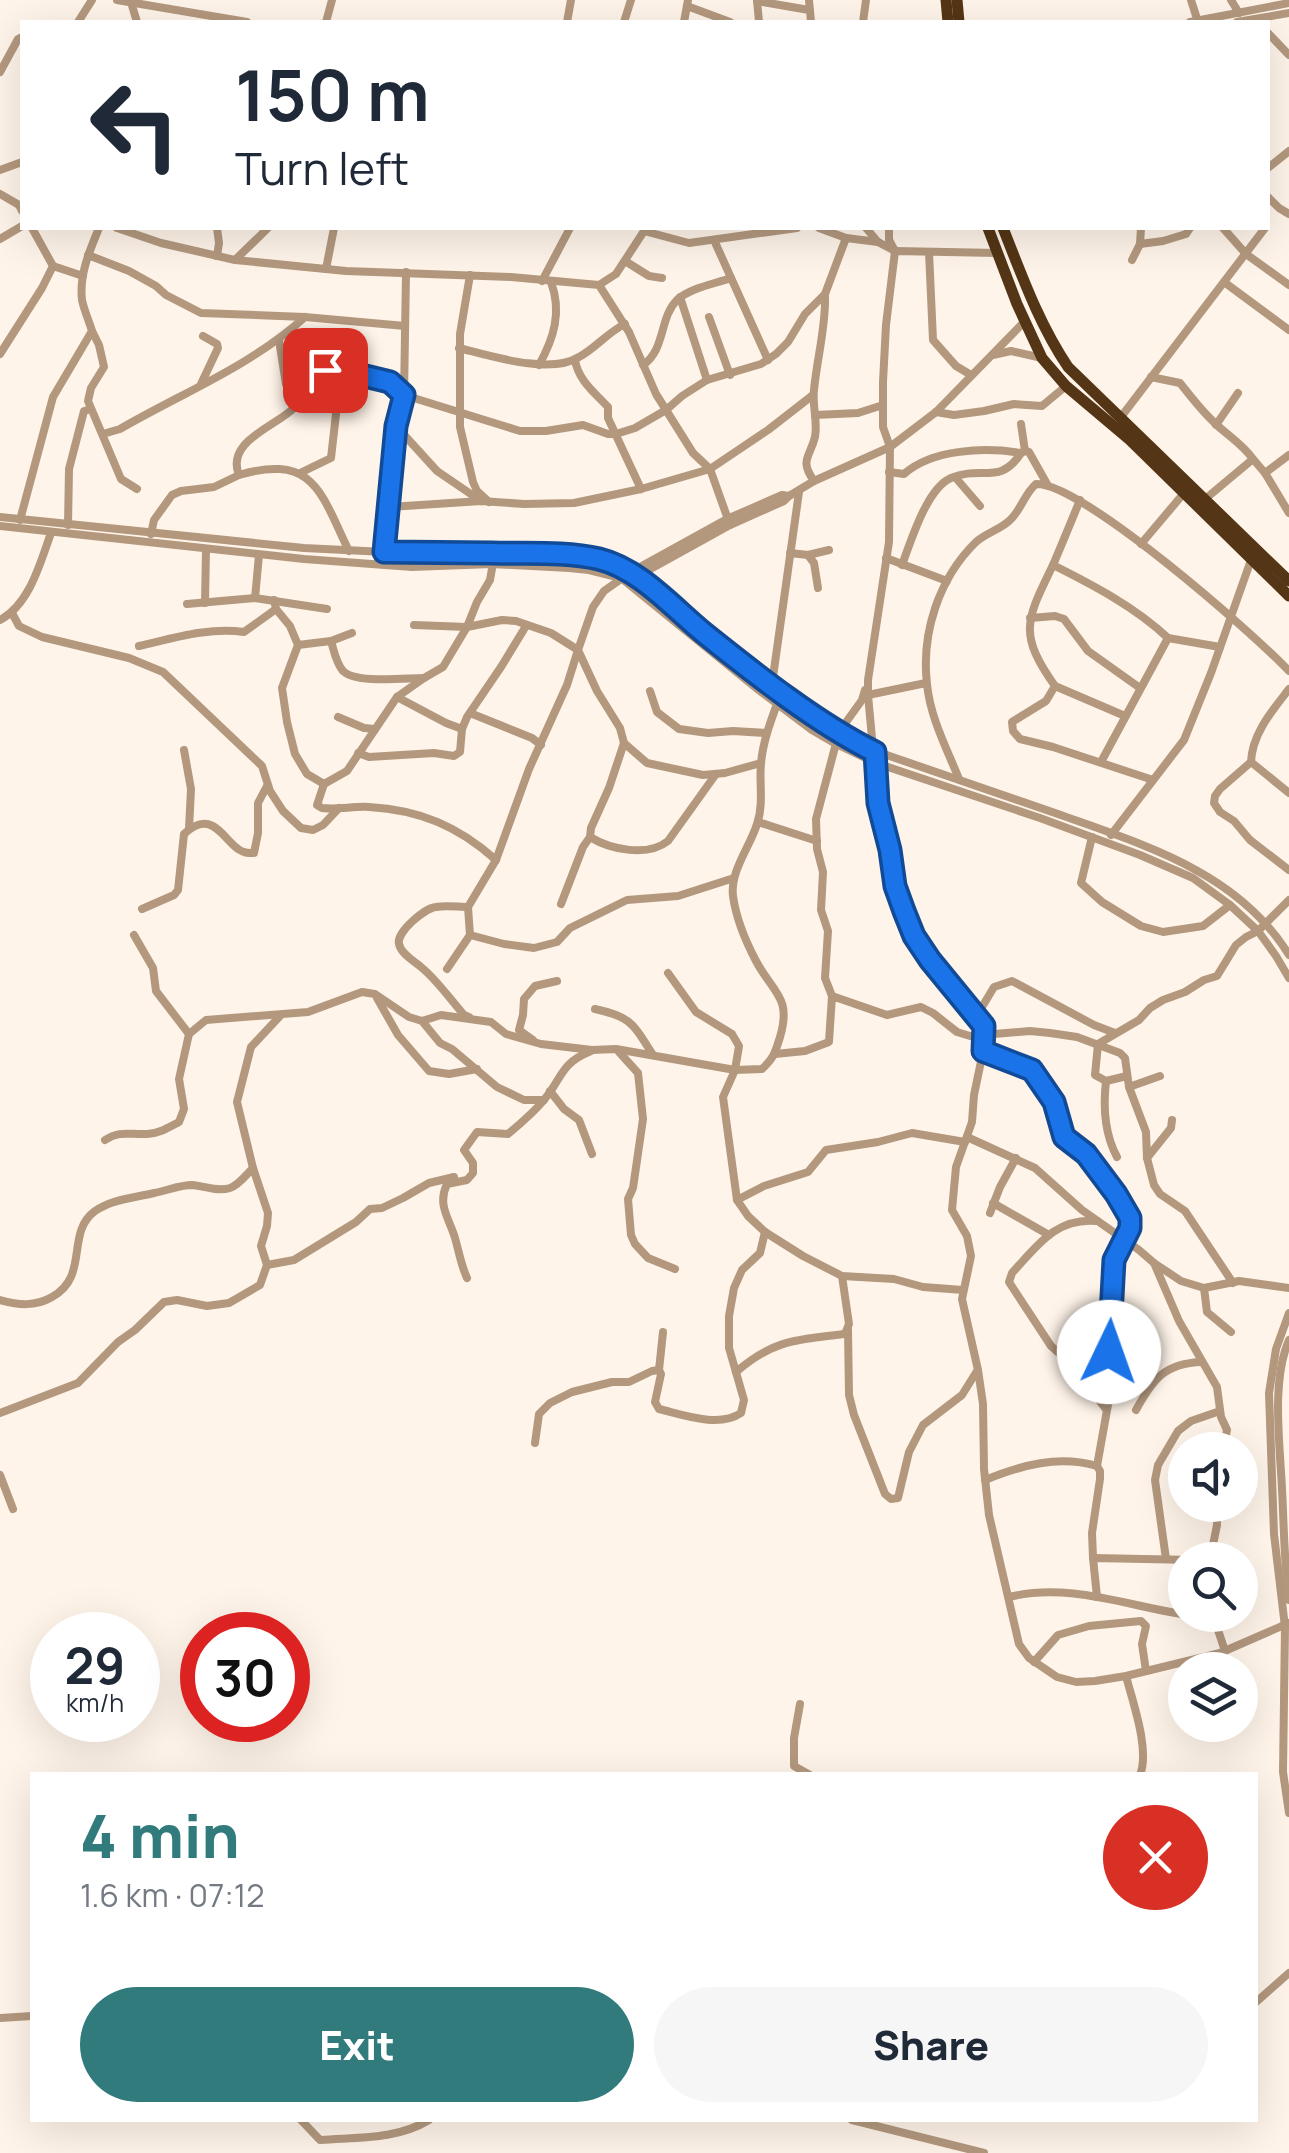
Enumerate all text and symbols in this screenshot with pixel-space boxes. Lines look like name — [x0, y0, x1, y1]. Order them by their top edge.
text: 150 m — [235, 46, 430, 142]
icon: left — [70, 60, 200, 190]
text: Turn left — [235, 137, 409, 199]
pin — [283, 328, 368, 413]
icon: arrive — [298, 343, 353, 398]
position arrow — [1057, 1300, 1161, 1404]
map controls — [1168, 1432, 1258, 1742]
button: sound — [1168, 1432, 1258, 1522]
button: search — [1168, 1542, 1258, 1632]
speed limit sign: 30 — [180, 1612, 310, 1742]
text: 29 — [65, 1631, 125, 1699]
button: layers — [1168, 1652, 1258, 1742]
text: km/h — [66, 1685, 124, 1720]
text: 4 min — [80, 1794, 240, 1876]
button: close — [1103, 1805, 1208, 1910]
text: 1.6 km · 07:12 — [80, 1873, 265, 1917]
button: Exit — [80, 1987, 634, 2102]
button: Share — [654, 1987, 1208, 2102]

